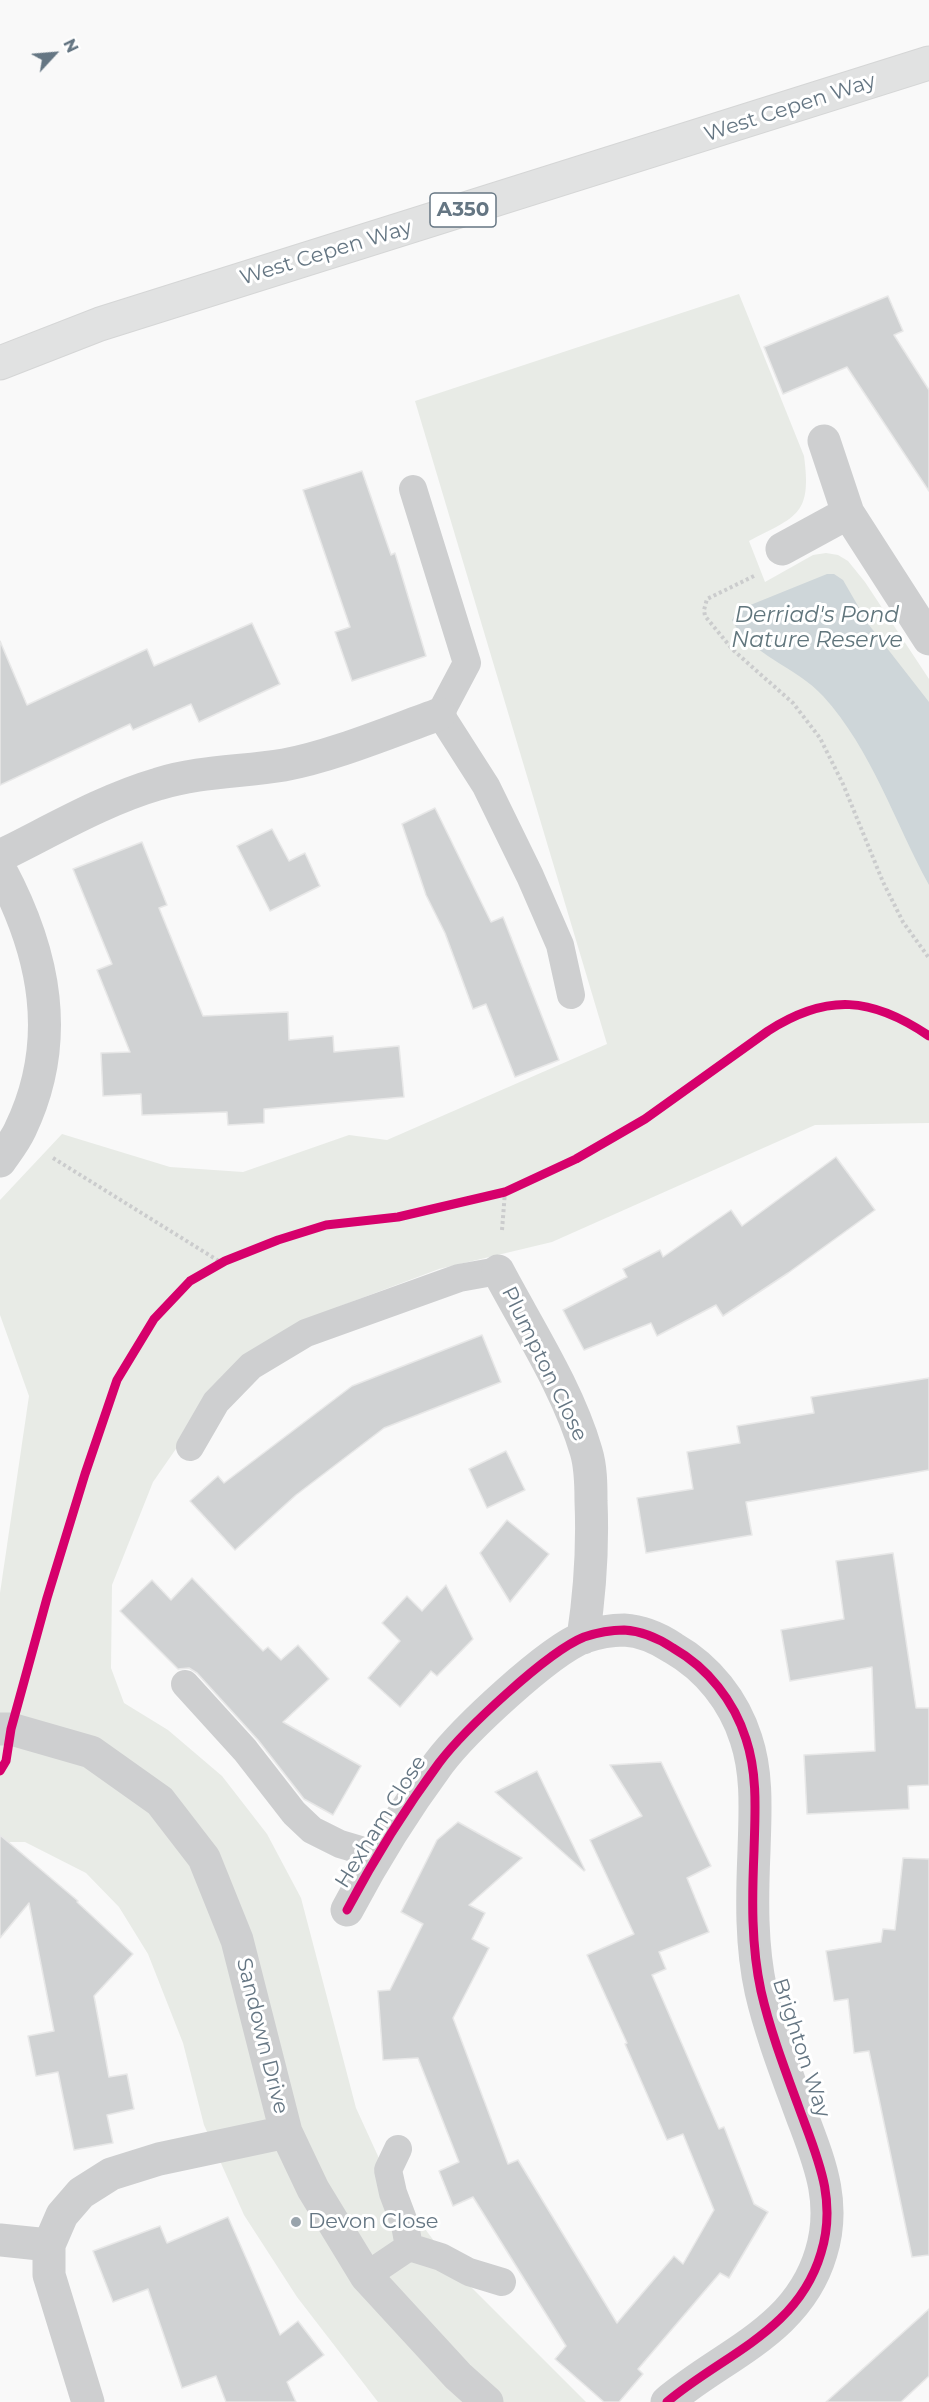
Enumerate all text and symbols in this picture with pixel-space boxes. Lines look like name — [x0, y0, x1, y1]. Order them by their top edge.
north arrow — [24, 24, 84, 84]
text: N — [59, 36, 82, 56]
street label: West Cepen Way — [701, 68, 879, 148]
road number: A350 — [430, 193, 496, 227]
street label: West Cepen Way — [237, 215, 415, 291]
water label: Derriad's Pond Nature Reserve — [731, 603, 903, 654]
street label: Plumpton Close — [496, 1283, 592, 1445]
street label: Hexham Close — [330, 1751, 432, 1893]
street label: Sandown Drive — [230, 1955, 294, 2117]
street label: Brighton Way — [767, 1975, 835, 2121]
place label: Devon Close — [308, 2209, 438, 2235]
marker: Devon Close — [289, 2215, 303, 2229]

